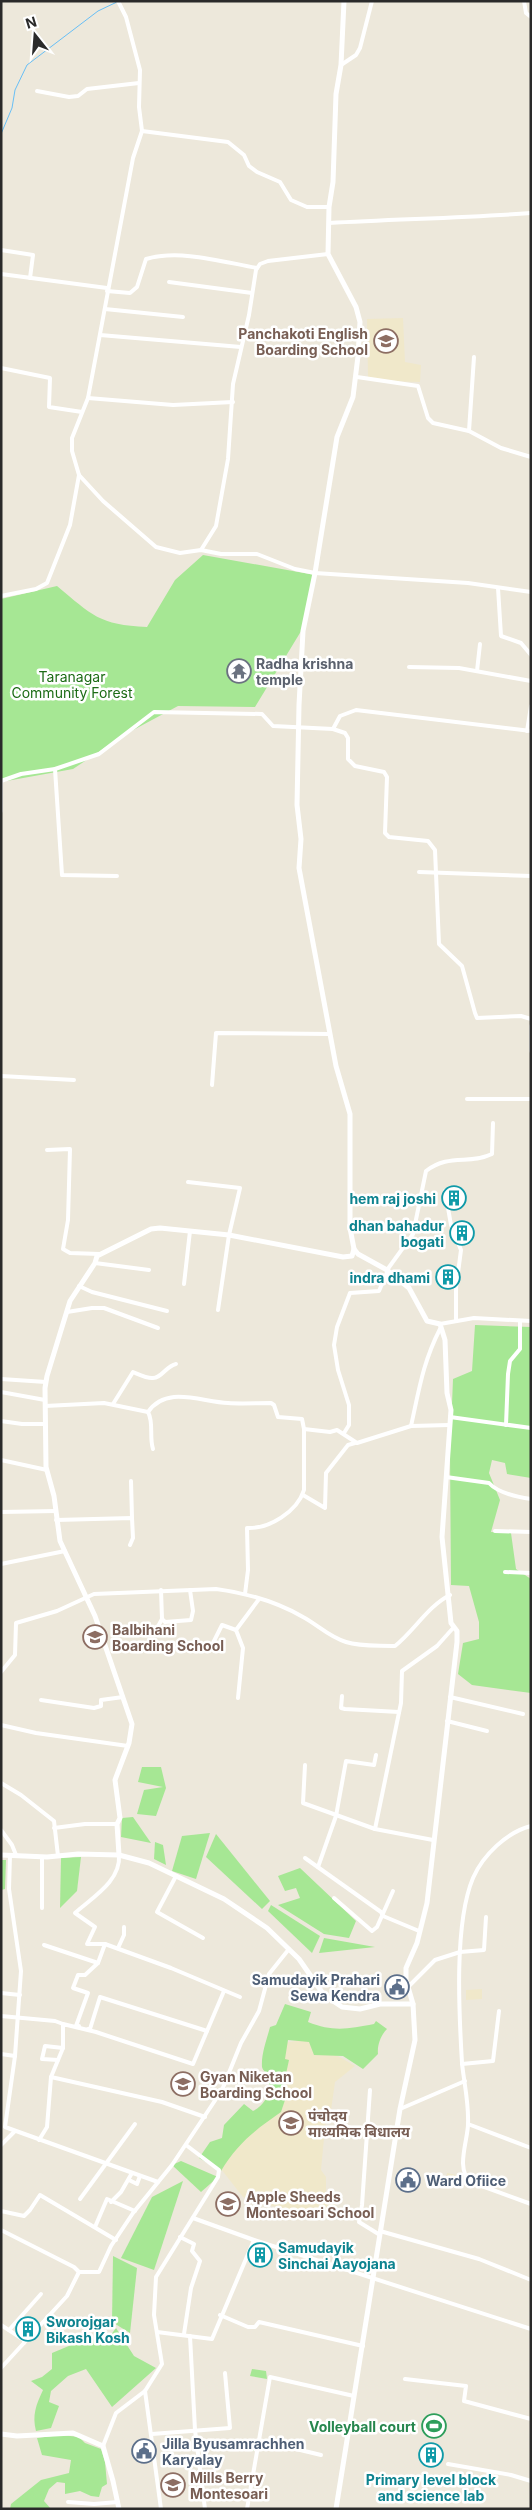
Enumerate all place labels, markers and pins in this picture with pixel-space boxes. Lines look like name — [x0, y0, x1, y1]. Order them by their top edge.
place label: Panchakoti English Boarding School — [238, 325, 368, 358]
school or university icon: Panchakoti English Boarding School — [373, 328, 399, 354]
place label: Radha krishna temple — [256, 655, 353, 688]
temple icon: Radha krishna temple — [226, 658, 252, 684]
building icon: hem raj joshi — [441, 1185, 467, 1211]
place label: hem raj joshi — [349, 1190, 436, 1207]
place label: dhan bahadur bogati — [349, 1217, 444, 1250]
building icon: dhan bahadur bogati — [449, 1220, 475, 1246]
building icon: indra dhami — [435, 1264, 461, 1290]
place label: indra dhami — [349, 1269, 430, 1286]
place label: Balbihani Boarding School — [112, 1621, 224, 1654]
school or university icon: Balbihani Boarding School — [82, 1624, 108, 1650]
place label: Samudayik Prahari Sewa Kendra — [252, 1971, 380, 2004]
public building icon: Samudayik Prahari Sewa Kendra — [384, 1974, 410, 2000]
place label: Gyan Niketan Boarding School — [200, 2068, 312, 2101]
school or university icon: Gyan Niketan Boarding School — [170, 2071, 196, 2097]
place label: पंचोदय माध्यमिक बिधालय — [308, 2107, 411, 2140]
school or university icon: पंचोदय माध्यमिक बिधालय — [278, 2110, 304, 2136]
public building icon: Ward Ofiice — [395, 2167, 421, 2193]
place label: Ward Ofiice — [426, 2172, 506, 2189]
place label: Apple Sheeds Montesoari School — [246, 2188, 374, 2221]
school or university icon: Apple Sheeds Montesoari School — [215, 2191, 241, 2217]
place label: Samudayik Sinchai Aayojana — [278, 2239, 396, 2272]
building icon: Samudayik Sinchai Aayojana — [247, 2242, 273, 2268]
place label: Sworojgar Bikash Kosh — [46, 2313, 130, 2346]
building icon: Sworojgar Bikash Kosh — [15, 2316, 41, 2342]
sports icon: Volleyball court — [421, 2413, 447, 2439]
place label: Volleyball court — [309, 2418, 416, 2435]
place label: Jilla Byusamrachhen Karyalay — [162, 2435, 305, 2468]
public building icon: Jilla Byusamrachhen Karyalay — [131, 2438, 157, 2464]
building icon: Primary level block and science lab — [418, 2442, 444, 2468]
place label: Mills Berry Montesoari — [190, 2469, 268, 2502]
place label: Primary level block and science lab — [366, 2471, 497, 2504]
school or university icon: Mills Berry Montesoari — [160, 2472, 186, 2498]

